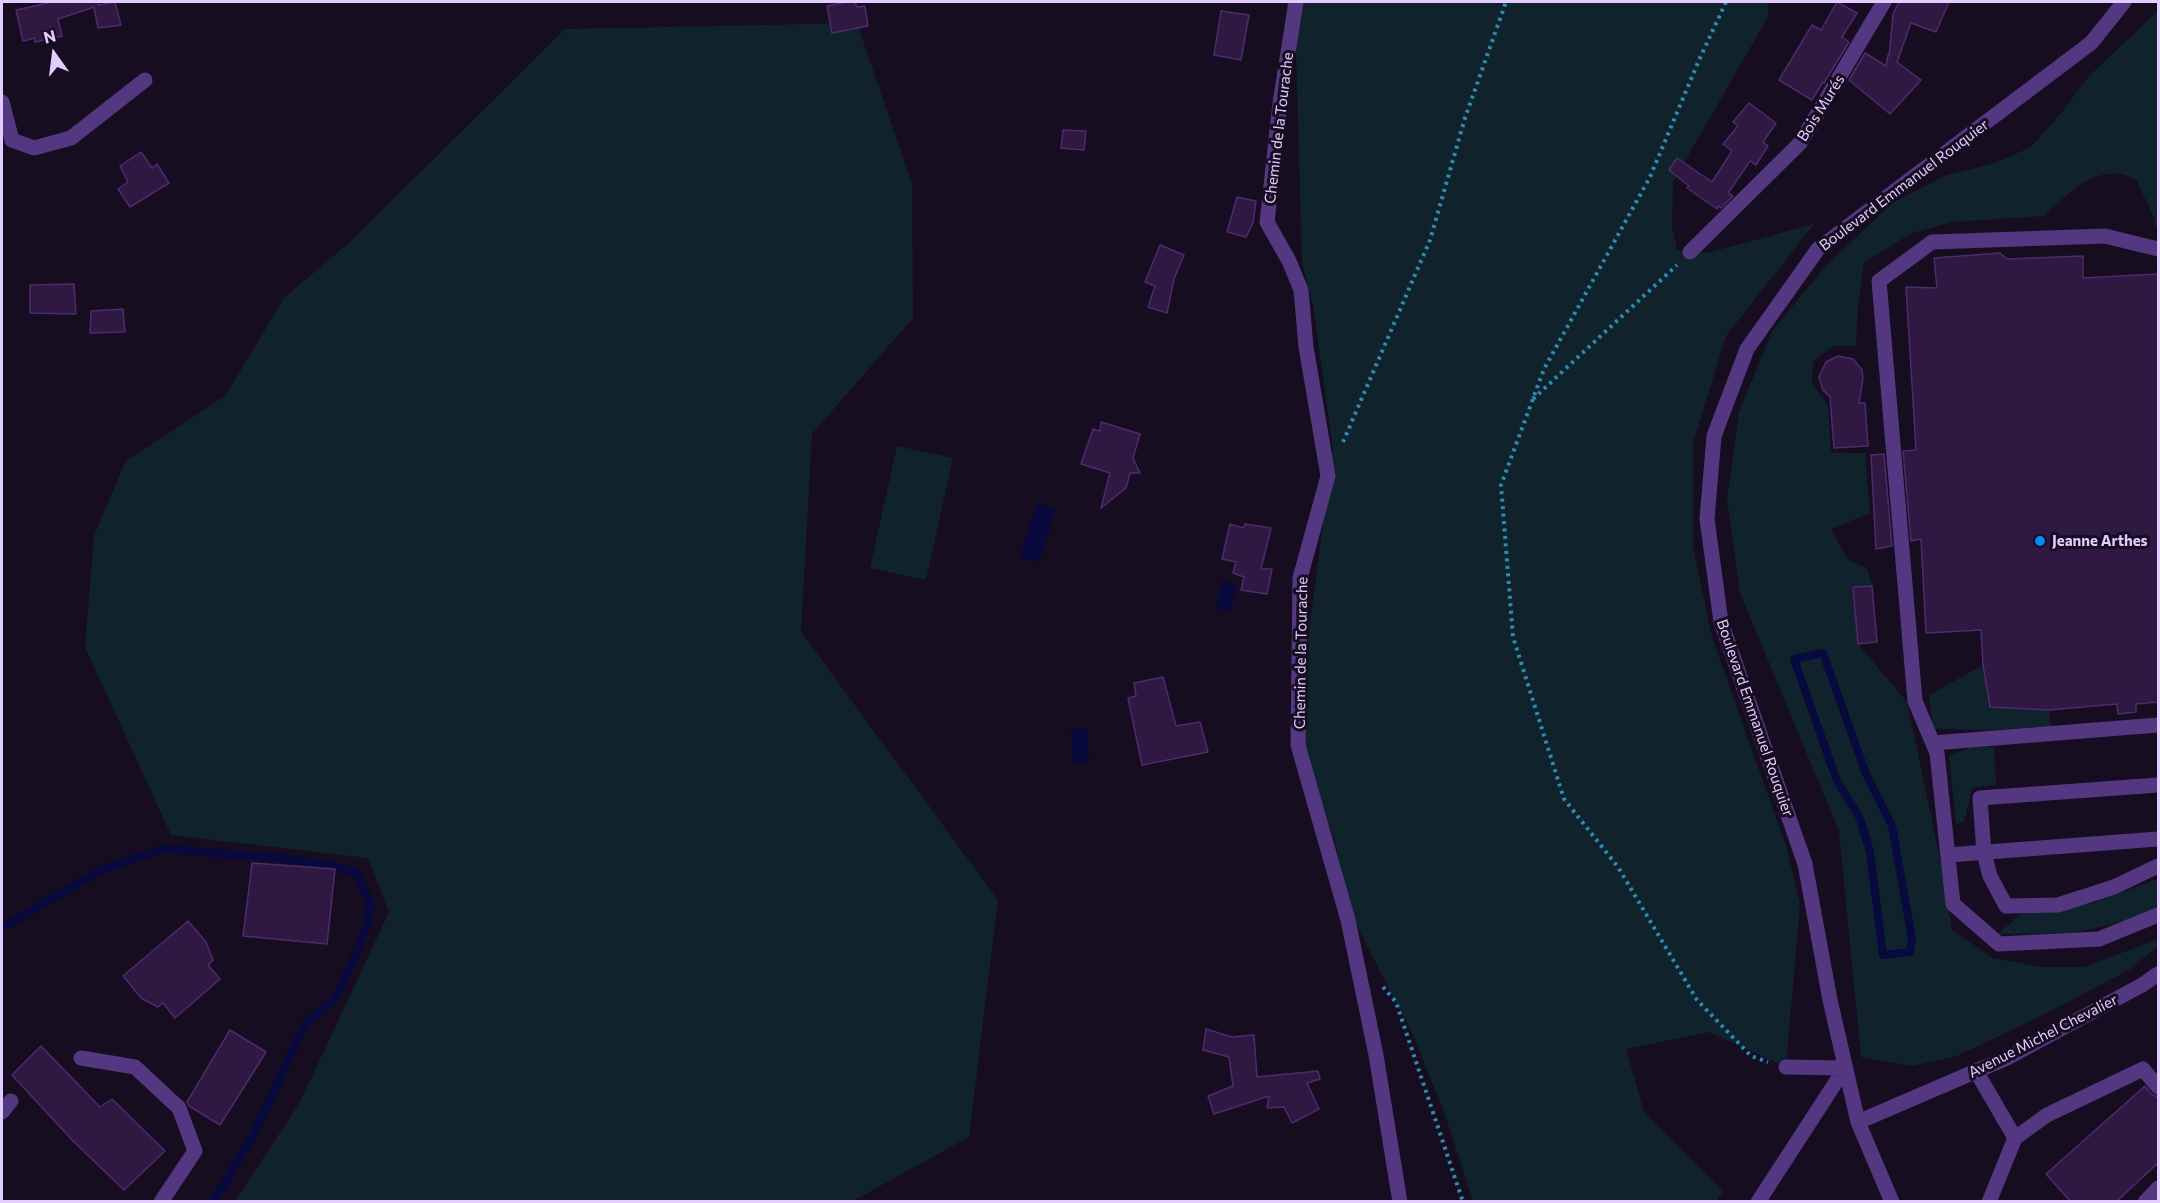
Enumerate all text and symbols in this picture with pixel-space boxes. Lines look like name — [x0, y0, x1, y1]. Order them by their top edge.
north arrow — [24, 24, 84, 84]
text: N — [41, 25, 58, 47]
street label: Chemin de la Tourache — [1261, 51, 1297, 205]
street label: Bois Murés — [1793, 71, 1849, 145]
street label: Boulevard Emmanuel Rouquier — [1816, 115, 1992, 255]
place label: Jeanne Arthes — [2052, 532, 2148, 550]
marker: Jeanne Arthes — [2033, 534, 2047, 548]
street label: Chemin de la Tourache — [1291, 577, 1311, 729]
street label: Boulevard Emmanuel Rouquier — [1713, 617, 1797, 819]
street label: Avenue Michel Chevalier — [1965, 990, 2121, 1082]

